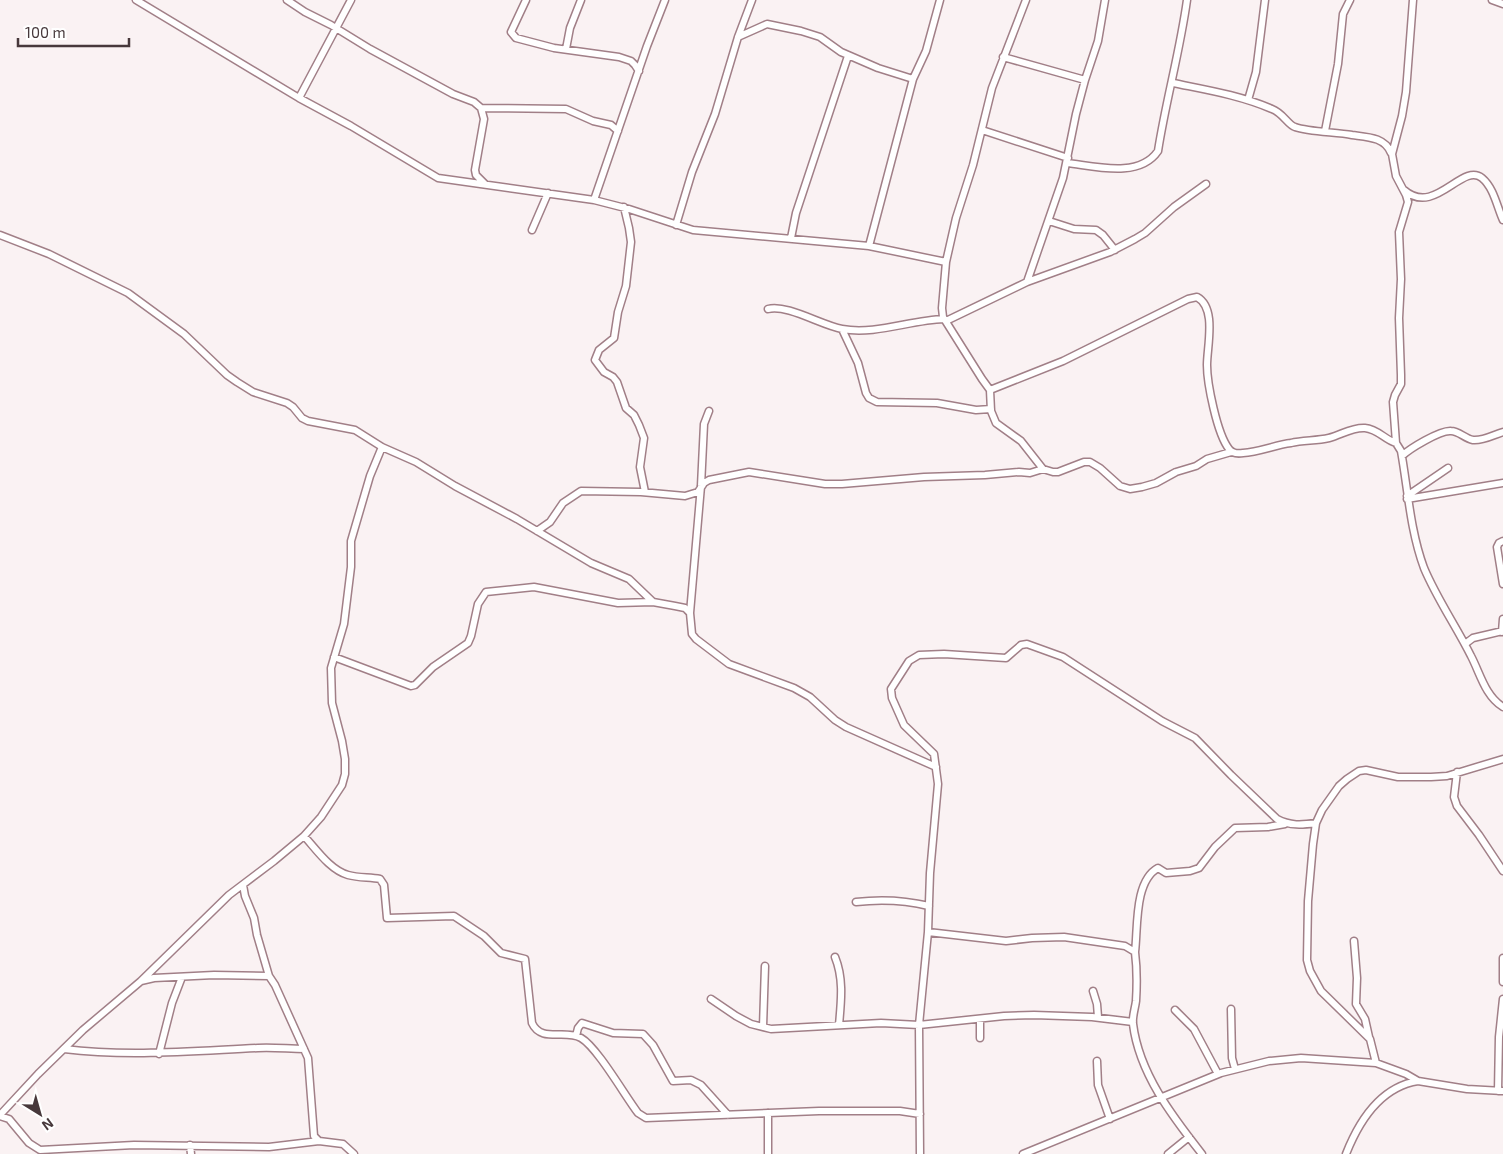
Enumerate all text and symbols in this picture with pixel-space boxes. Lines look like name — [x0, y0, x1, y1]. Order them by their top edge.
scale bar — [18, 15, 129, 47]
text: 100 m — [25, 23, 66, 41]
north arrow — [15, 1089, 65, 1139]
text: N — [39, 1115, 57, 1135]

